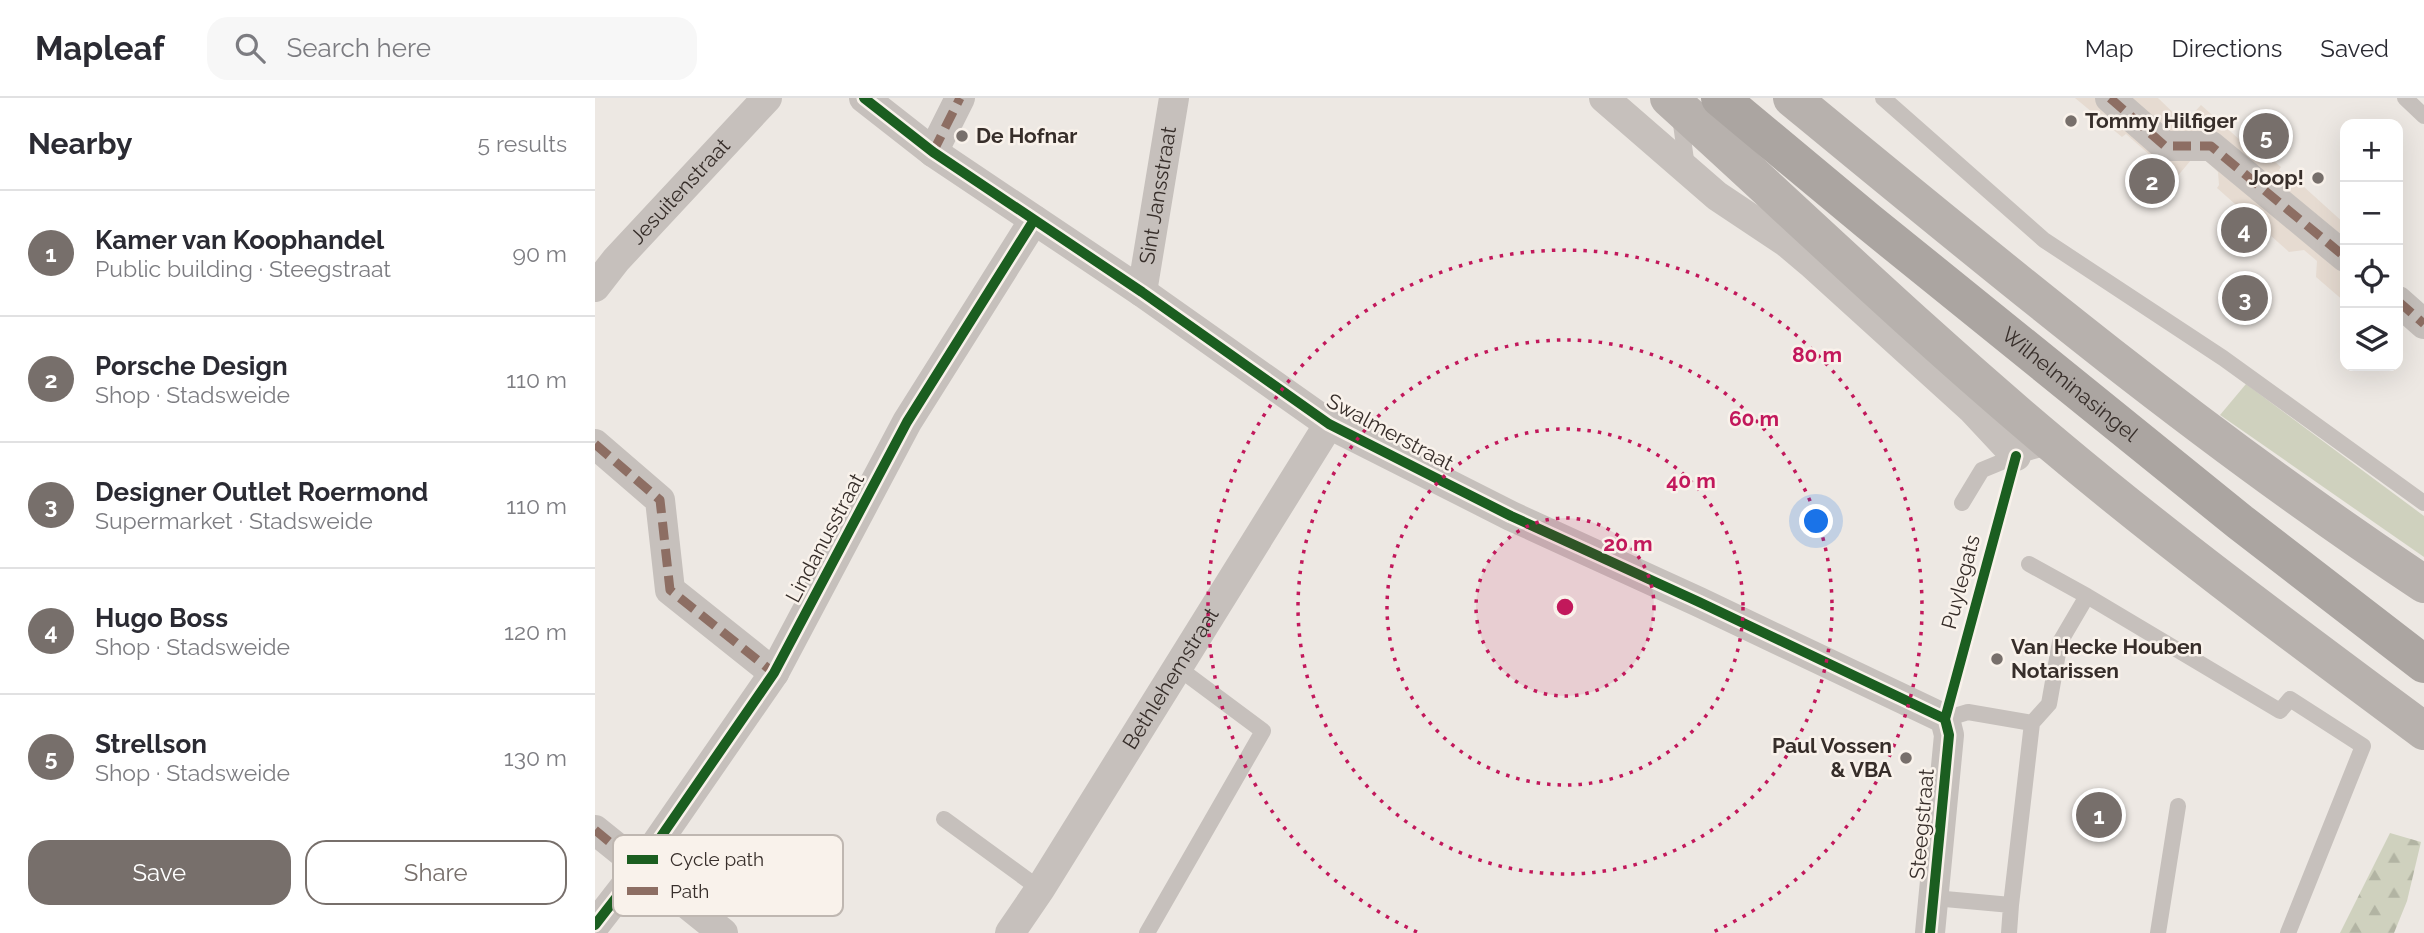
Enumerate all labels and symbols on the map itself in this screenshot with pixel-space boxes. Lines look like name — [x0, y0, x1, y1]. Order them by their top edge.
place label: Tommy Hilfiger — [2085, 108, 2237, 133]
pin: 5 — [2243, 110, 2289, 162]
marker: Tommy Hilfiger — [2063, 113, 2079, 129]
place label: De Hofnar — [976, 123, 1077, 148]
street label: Sint Jansstraat — [1134, 124, 1181, 266]
marker: De Hofnar — [954, 128, 970, 144]
street label: Jesuitenstraat — [624, 133, 735, 249]
pin: 2 — [2129, 155, 2175, 207]
place label: Joop! — [2249, 165, 2304, 190]
marker: Joop! — [2310, 170, 2326, 186]
pin: 4 — [2221, 204, 2267, 256]
pin: 3 — [2222, 272, 2268, 324]
street label: Wilhelminasingel — [1997, 321, 2144, 447]
text: 80 m — [1792, 342, 1842, 367]
street label: Swalmerstraat — [1323, 388, 1458, 475]
text: 60 m — [1729, 406, 1779, 431]
text: 40 m — [1666, 468, 1716, 493]
street label: Lindanusstraat — [780, 469, 869, 607]
your location — [1799, 504, 1833, 538]
text: 20 m — [1603, 531, 1653, 556]
street label: Puylegats — [1936, 532, 1985, 632]
centre of rings — [1553, 595, 1577, 619]
street label: Bethlehemstraat — [1117, 603, 1224, 754]
place label: Van Hecke Houben Notarissen — [2011, 634, 2202, 683]
marker: Van Hecke Houben Notarissen — [1989, 651, 2005, 667]
place label: Paul Vossen & VBA — [1772, 733, 1893, 782]
marker: Paul Vossen & VBA — [1898, 750, 1914, 766]
street label: Steegstraat — [1904, 767, 1939, 881]
pin: 1 — [2076, 789, 2122, 841]
legend — [613, 835, 843, 916]
text: Cycle path — [670, 848, 764, 870]
text: Path — [670, 880, 709, 902]

